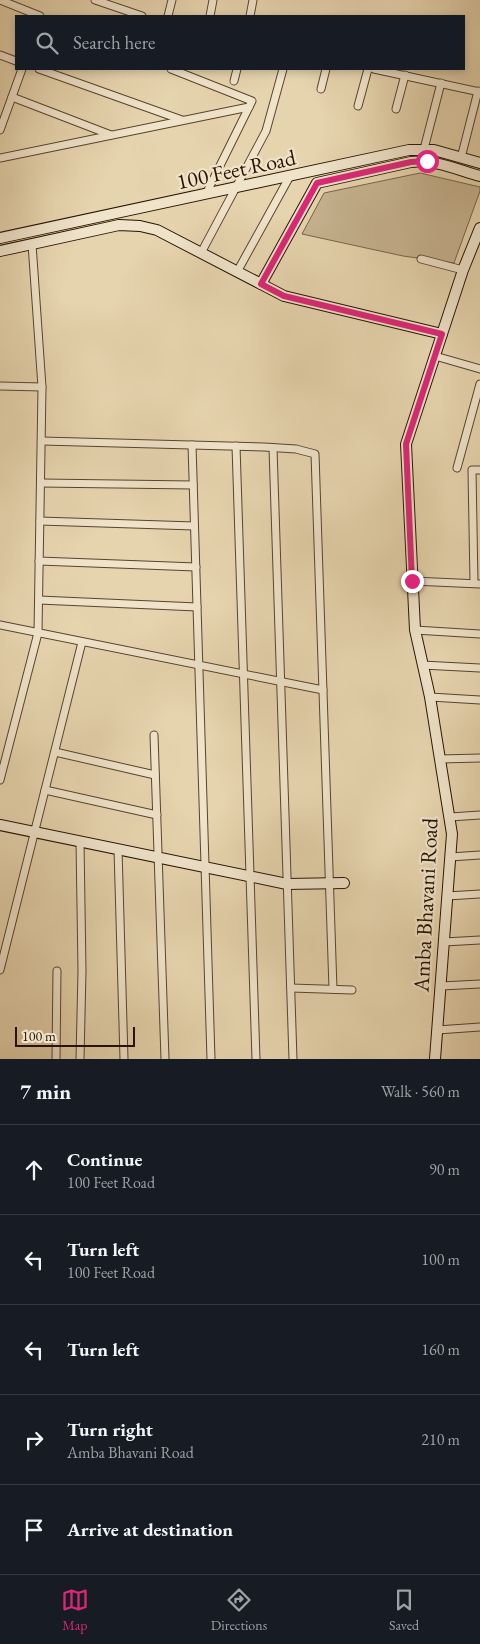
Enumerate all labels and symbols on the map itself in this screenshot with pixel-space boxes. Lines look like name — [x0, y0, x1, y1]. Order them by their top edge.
street label: 100 Feet Road — [174, 143, 299, 196]
route start — [416, 150, 439, 173]
route end — [401, 570, 424, 593]
street label: Amba Bhavani Road — [406, 816, 445, 994]
scale bar — [15, 1024, 135, 1047]

